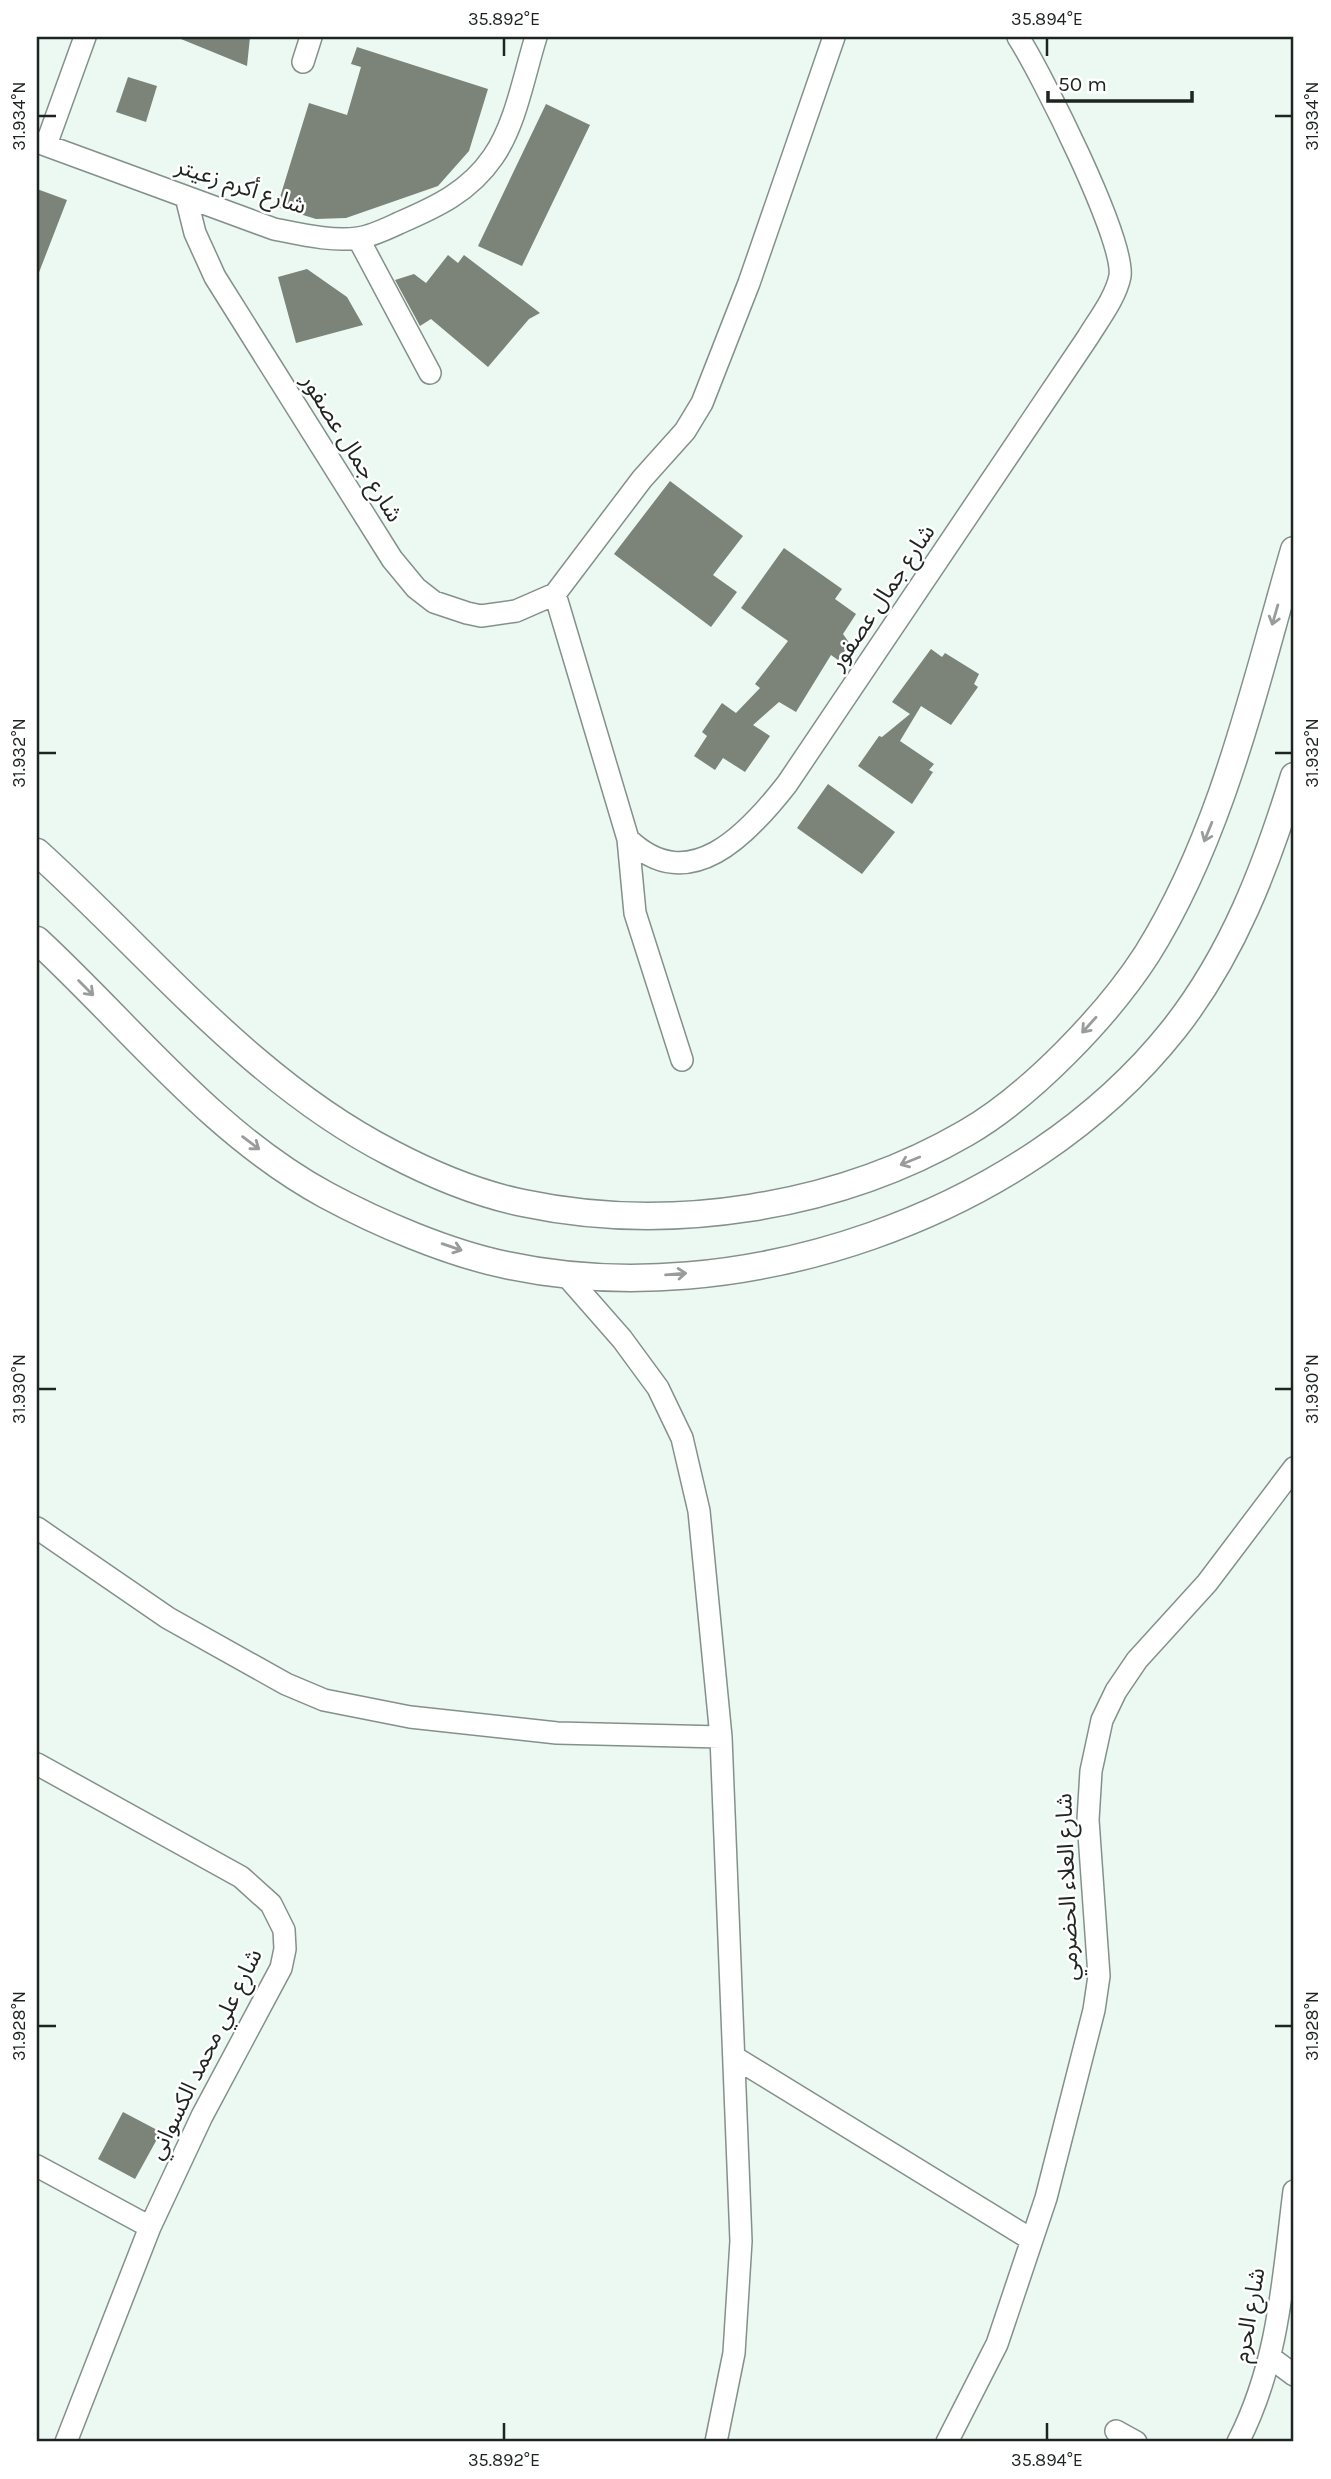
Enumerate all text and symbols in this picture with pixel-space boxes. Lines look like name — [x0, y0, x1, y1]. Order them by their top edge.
text: 35.892°E — [468, 8, 540, 30]
text: 35.894°E — [1011, 8, 1083, 30]
scale bar — [1048, 60, 1191, 104]
text: 50 m — [1058, 72, 1107, 96]
text: 31.934°N — [8, 81, 30, 151]
text: 31.934°N — [1301, 81, 1323, 151]
street label: شارع أكرم زعيتر — [170, 151, 310, 224]
street label: شارع جمال عصفور — [293, 368, 408, 529]
street label: شارع جمال عصفور — [823, 519, 943, 677]
one-way arrow — [1268, 604, 1281, 626]
text: 31.932°N — [8, 718, 30, 788]
text: 31.932°N — [1301, 718, 1323, 788]
one-way arrow — [1200, 821, 1213, 843]
one-way arrow — [77, 979, 94, 996]
one-way arrow — [1081, 1016, 1098, 1033]
one-way arrow — [242, 1136, 260, 1151]
one-way arrow — [899, 1155, 921, 1168]
one-way arrow — [441, 1241, 463, 1254]
one-way arrow — [664, 1267, 687, 1280]
text: 31.930°N — [8, 1354, 30, 1424]
text: 31.930°N — [1301, 1354, 1323, 1424]
street label: شارع العلاء الحضرمي — [1050, 1793, 1087, 1981]
street label: شارع علي محمد الكسواني — [142, 1944, 271, 2165]
text: 31.928°N — [8, 1991, 30, 2061]
text: 31.928°N — [1301, 1991, 1323, 2061]
street label: شارع الحرم — [1227, 2266, 1275, 2365]
text: 35.892°E — [468, 2449, 540, 2471]
text: 35.894°E — [1011, 2449, 1083, 2471]

